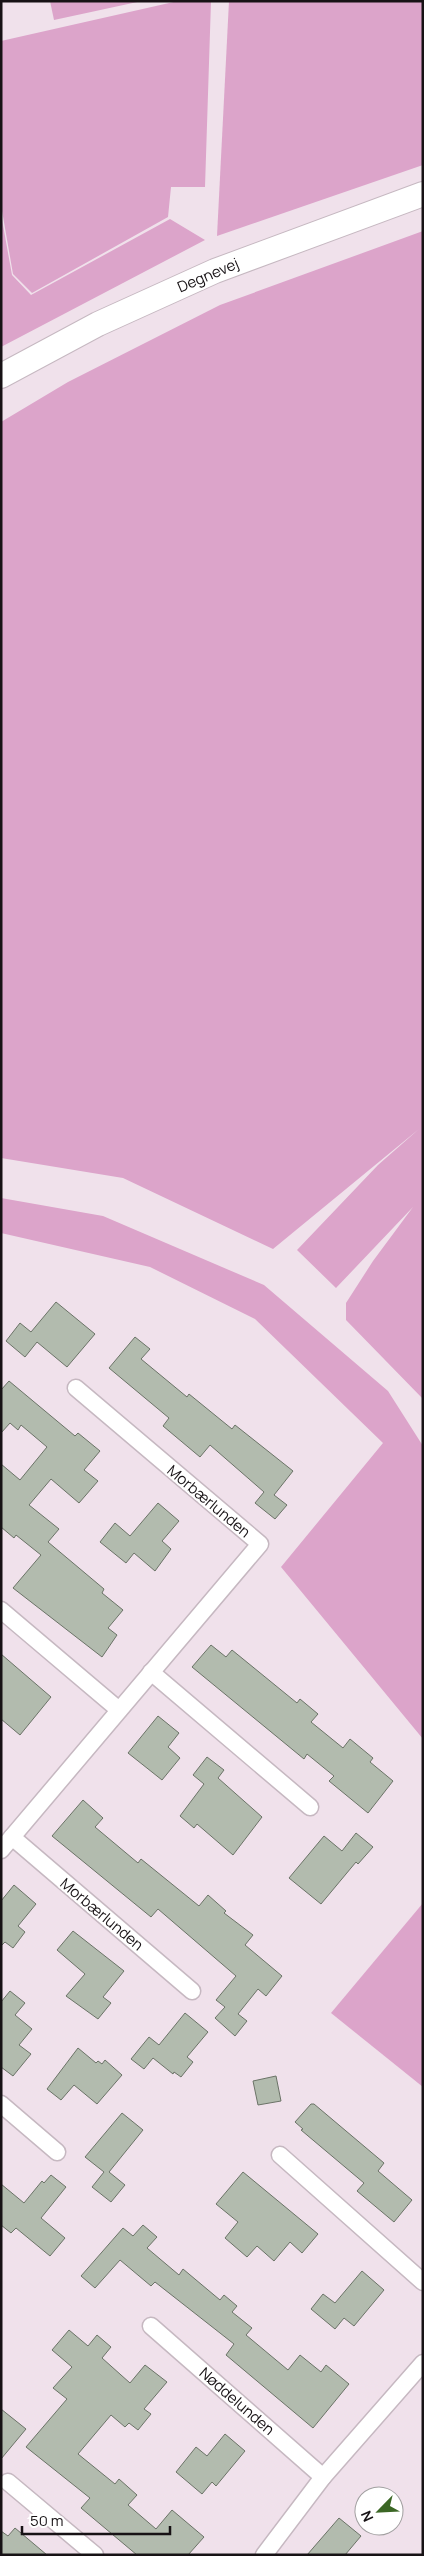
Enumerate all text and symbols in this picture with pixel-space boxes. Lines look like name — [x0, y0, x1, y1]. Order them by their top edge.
street label: Degnevej — [174, 253, 242, 297]
street label: Morbærlunden — [163, 1460, 255, 1542]
street label: Morbærlunden — [56, 1873, 148, 1955]
street label: Nøddelunden — [195, 2362, 279, 2440]
north arrow — [354, 2486, 404, 2536]
scale bar — [22, 2504, 170, 2536]
text: N — [356, 2508, 377, 2525]
text: 50 m — [30, 2510, 64, 2531]

